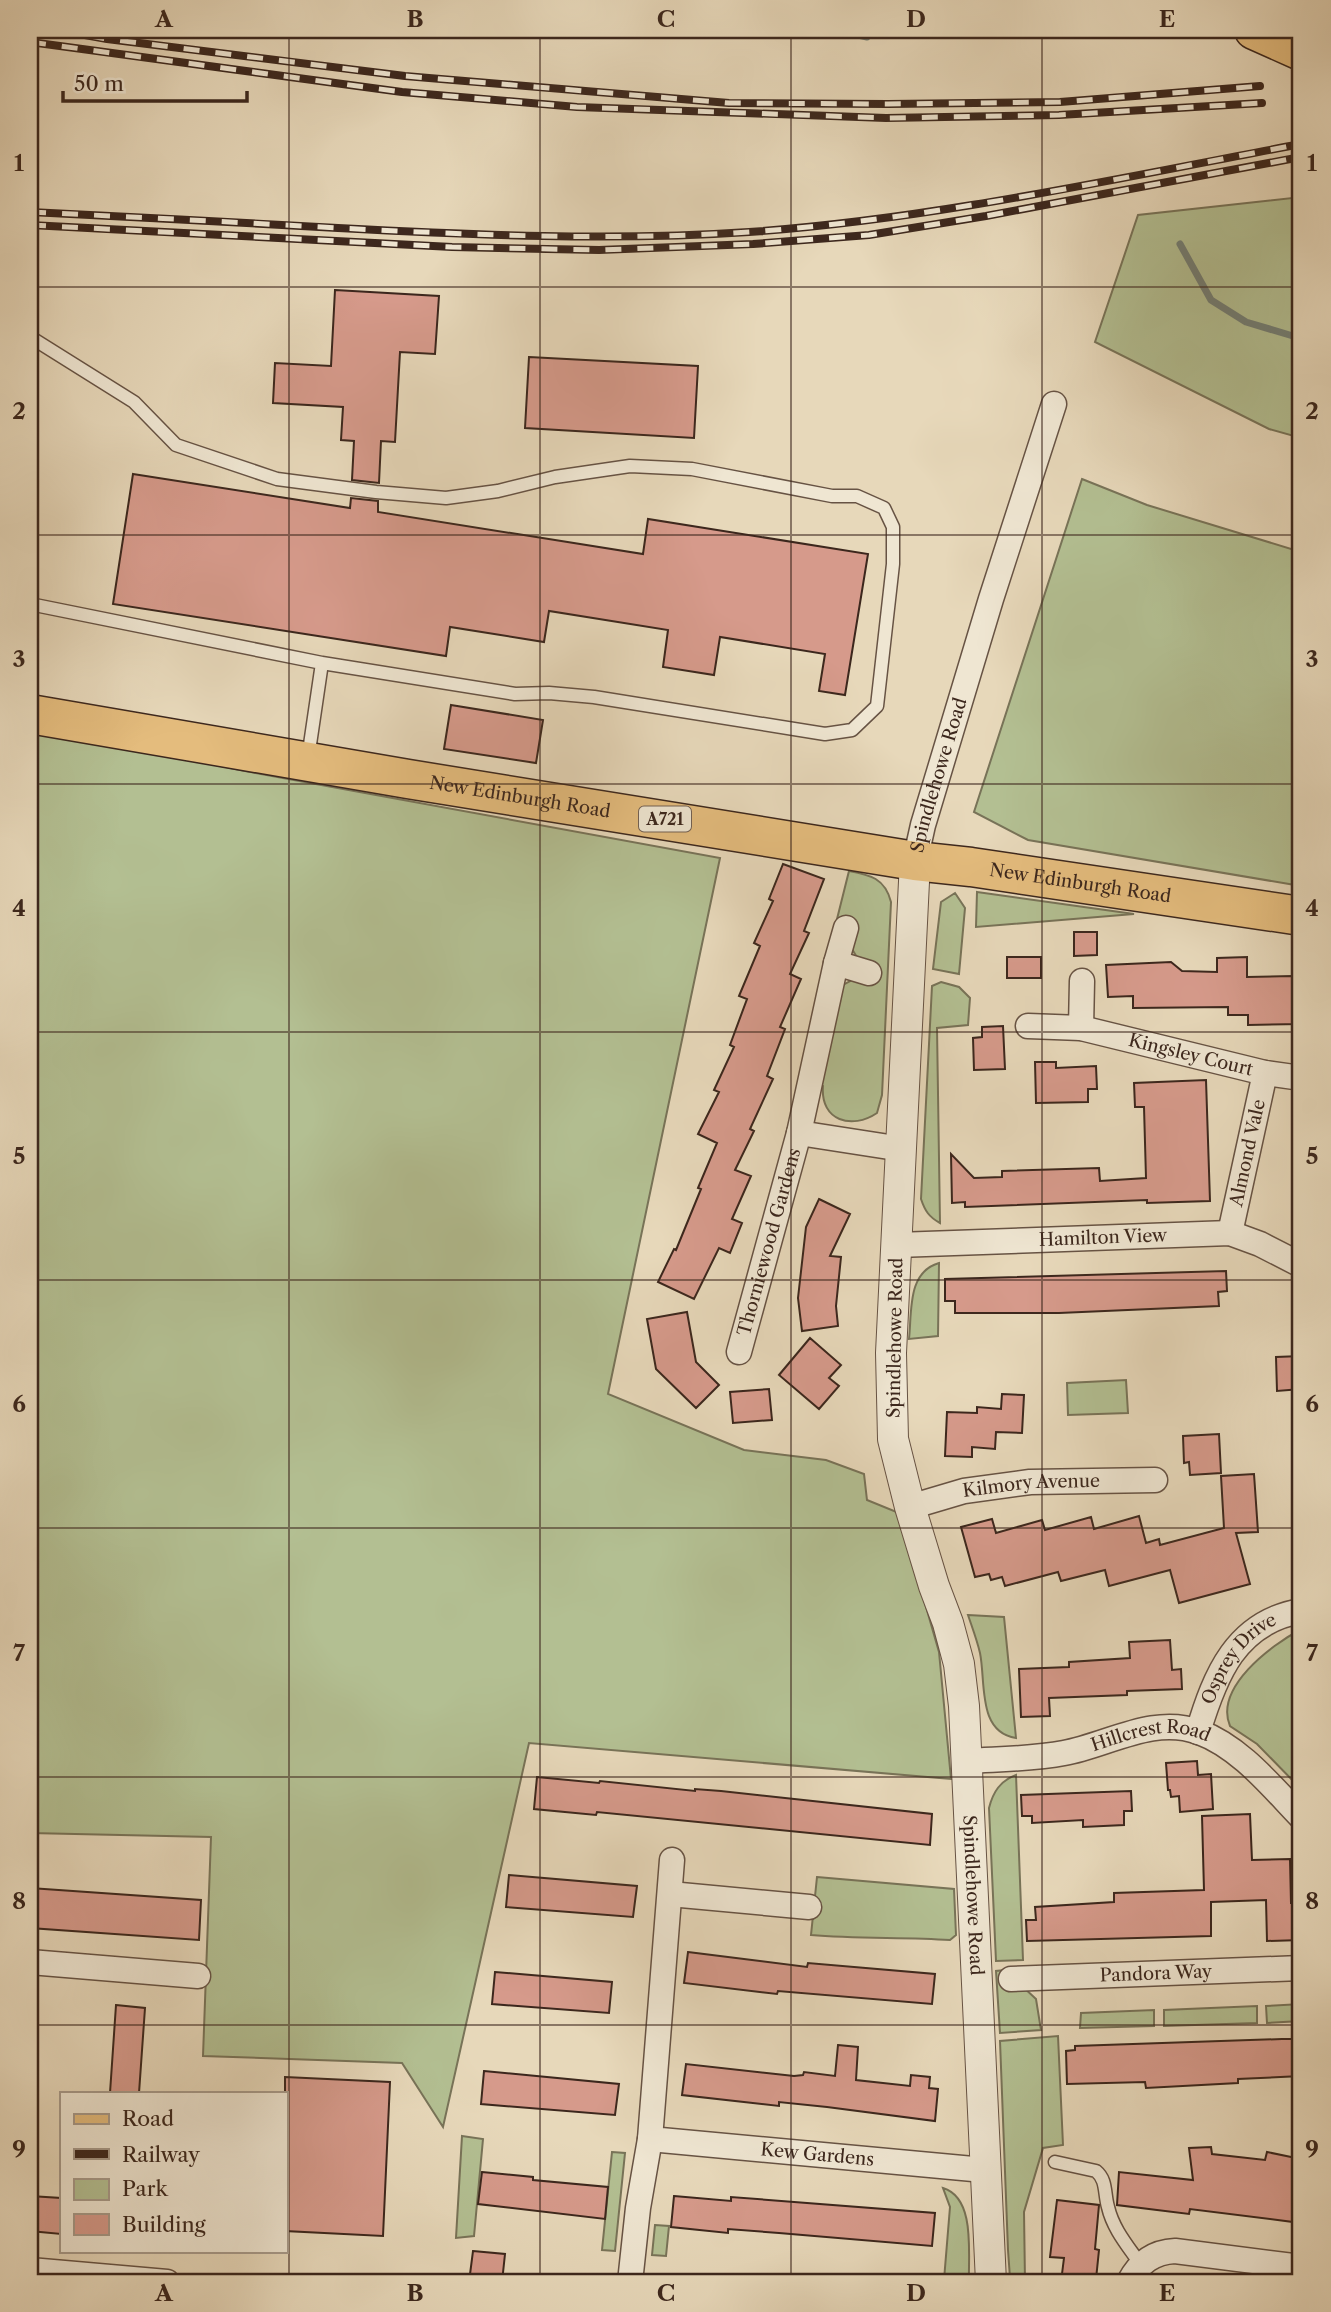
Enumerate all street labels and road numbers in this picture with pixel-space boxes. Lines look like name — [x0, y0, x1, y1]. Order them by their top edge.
street label: Spindlehowe Road — [906, 695, 972, 855]
street label: New Edinburgh Road — [428, 772, 612, 823]
road number: A721 — [639, 806, 691, 832]
street label: New Edinburgh Road — [988, 859, 1173, 908]
street label: Kingsley Court — [1126, 1029, 1256, 1081]
street label: Almond Vale — [1225, 1097, 1270, 1210]
street label: Thorniewood Gardens — [733, 1146, 805, 1338]
street label: Hamilton View — [1038, 1224, 1169, 1251]
street label: Spindlehowe Road — [883, 1258, 907, 1418]
street label: Kilmory Avenue — [961, 1470, 1100, 1502]
street label: Osprey Drive — [1197, 1608, 1280, 1707]
street label: Hillcrest Road — [1088, 1716, 1214, 1756]
street label: Spindlehowe Road — [958, 1814, 988, 1976]
street label: Pandora Way — [1099, 1960, 1214, 1987]
street label: Kew Gardens — [760, 2138, 875, 2171]

